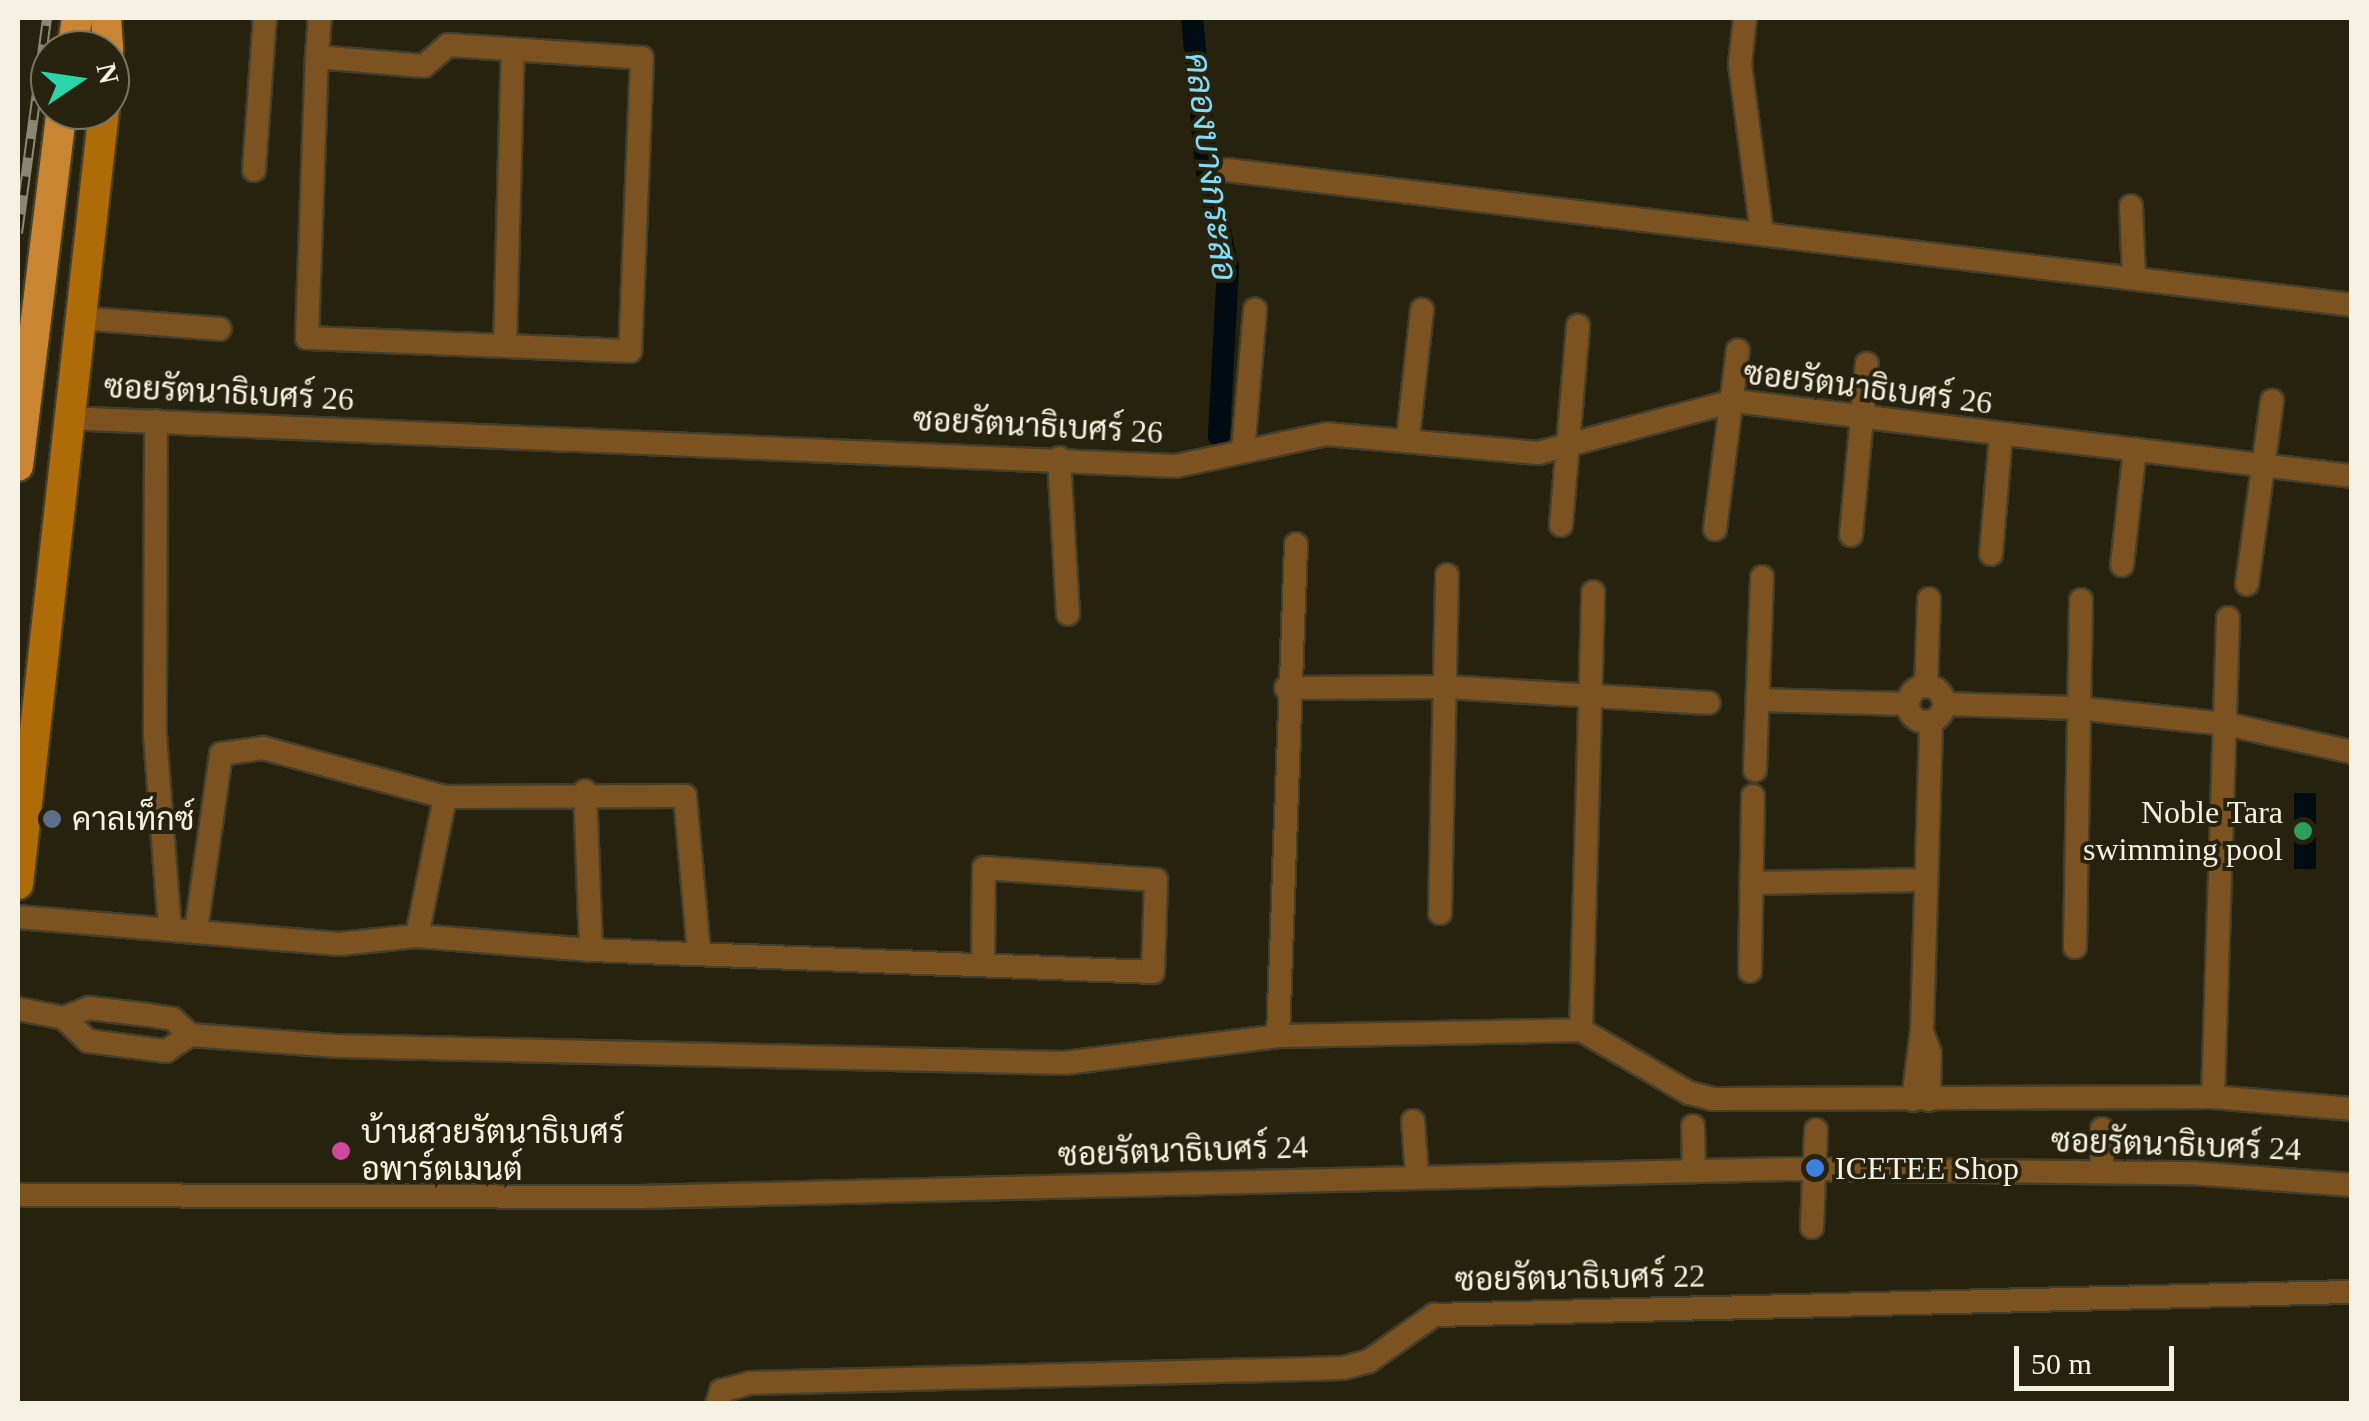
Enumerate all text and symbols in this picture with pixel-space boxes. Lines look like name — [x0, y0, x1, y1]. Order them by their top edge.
north arrow — [30, 30, 130, 130]
water label: คลองบางกระสอ — [1175, 50, 1245, 284]
text: N — [90, 60, 125, 87]
street label: ซอยรัตนาธิเบศร์ 26 — [1741, 354, 1995, 422]
street label: ซอยรัตนาธิเบศร์ 26 — [103, 367, 355, 419]
street label: ซอยรัตนาธิเบศร์ 26 — [912, 400, 1164, 452]
place label: Noble Tara swimming pool — [2083, 794, 2283, 869]
place label: คาลเท็กซ์ — [72, 800, 194, 838]
marker: คาลเท็กซ์ — [41, 808, 63, 830]
marker: Noble Tara swimming pool — [2292, 820, 2314, 842]
place label: บ้านสวยรัตนาธิเบศร์ อพาร์ตเมนต์ — [361, 1114, 624, 1189]
street label: ซอยรัตนาธิเบศร์ 24 — [2050, 1121, 2302, 1169]
street label: ซอยรัตนาธิเบศร์ 24 — [1057, 1127, 1309, 1175]
marker: บ้านสวยรัตนาธิเบศร์ อพาร์ตเมนต์ — [330, 1140, 352, 1162]
place label: ICETEE Shop — [1835, 1149, 2019, 1187]
marker: ICETEE Shop — [1804, 1157, 1826, 1179]
street label: ซอยรัตนาธิเบศร์ 22 — [1455, 1257, 1705, 1299]
scale bar — [2019, 1326, 2179, 1388]
text: 50 m — [2031, 1347, 2092, 1380]

